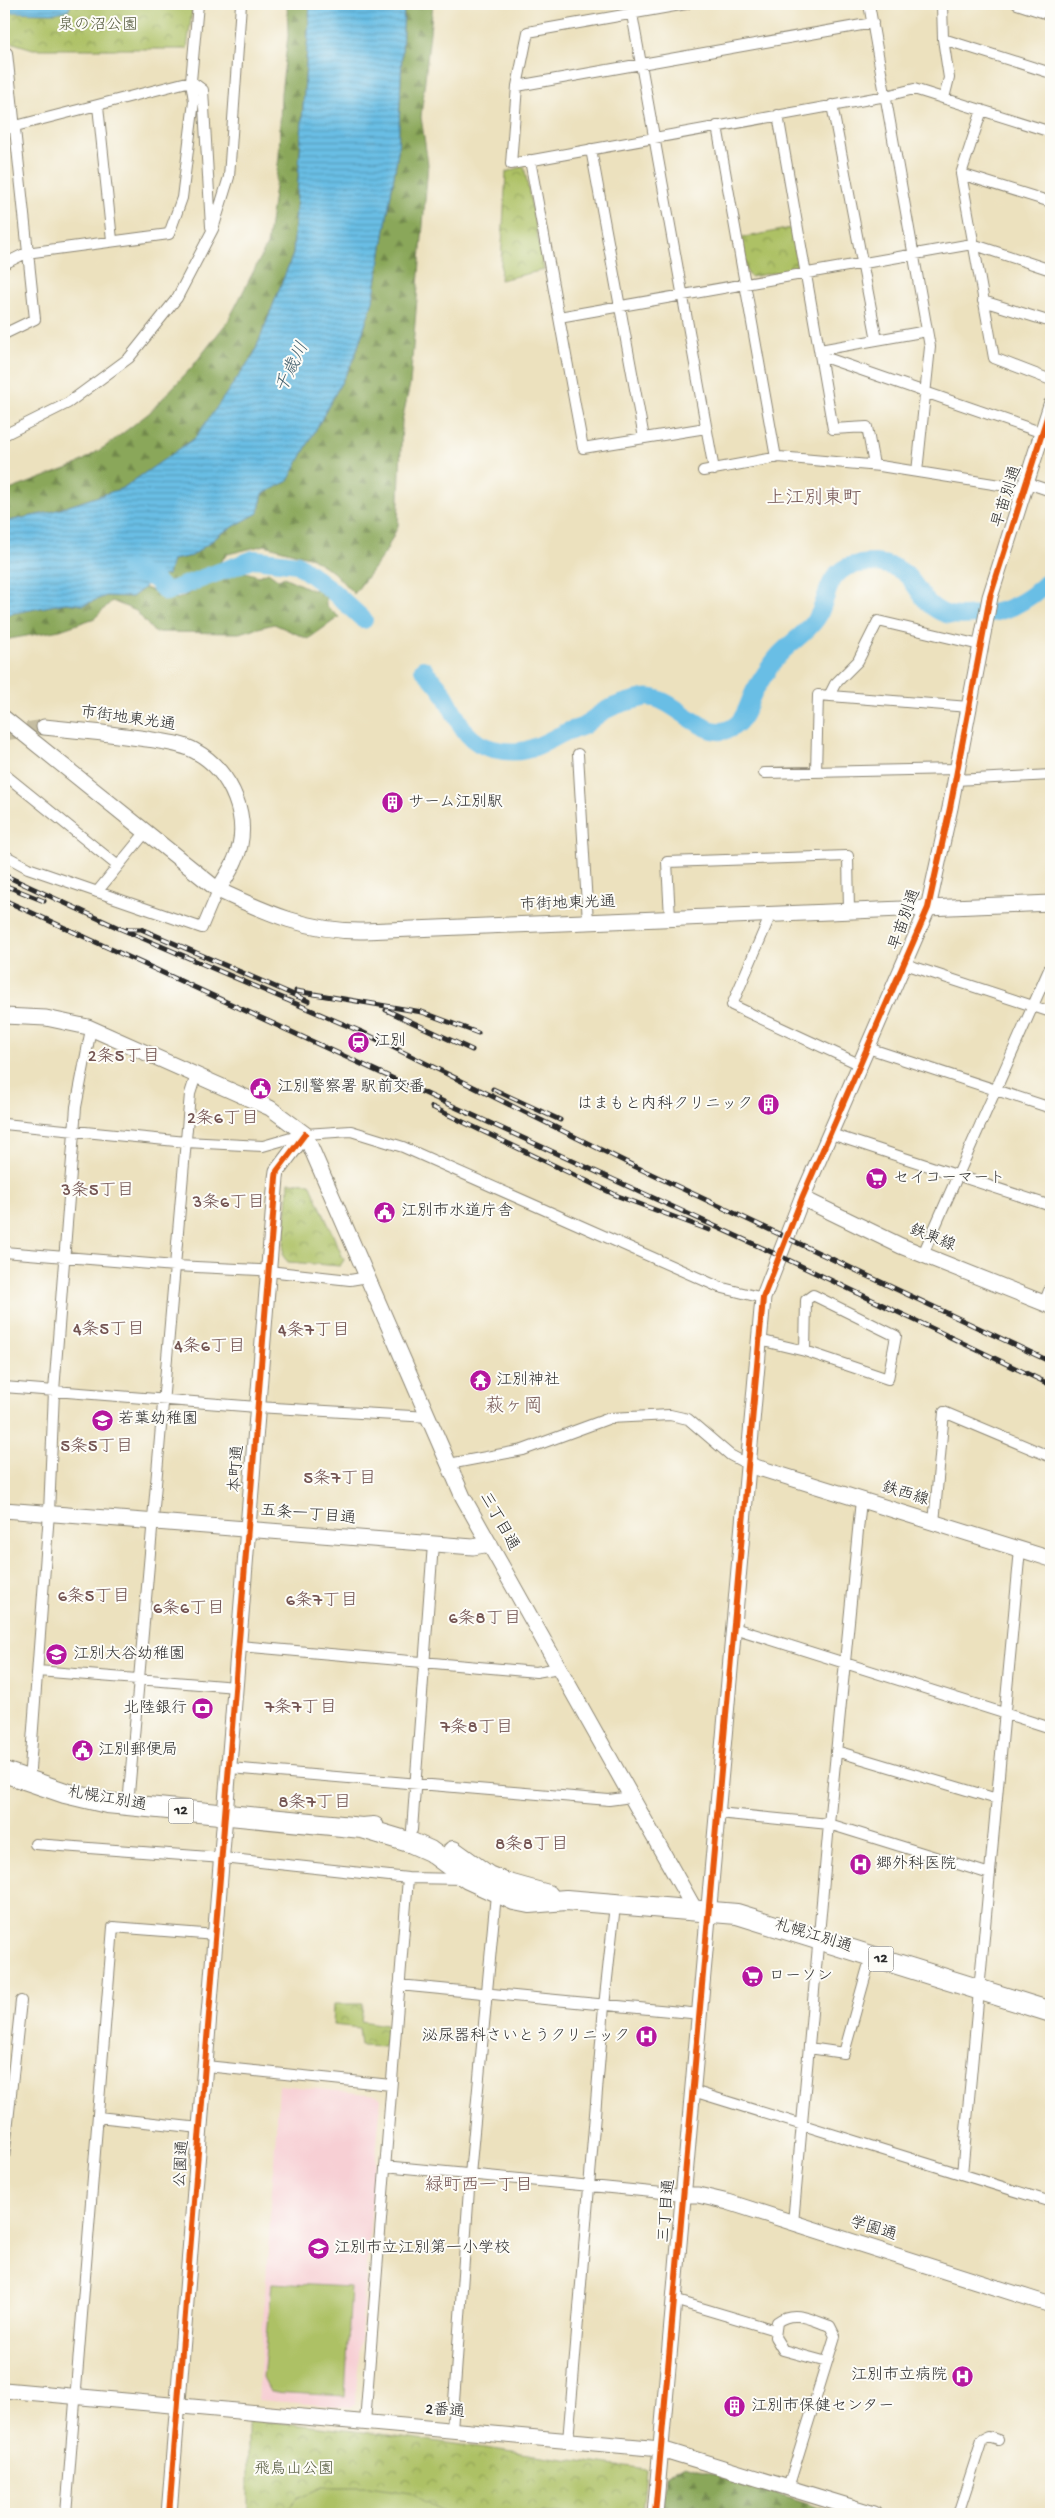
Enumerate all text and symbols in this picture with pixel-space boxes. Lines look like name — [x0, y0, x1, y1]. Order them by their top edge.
park label: 泉の沼公園 — [58, 15, 138, 36]
water label: 千歳川 — [271, 339, 314, 397]
street label: 早苗別通 — [988, 463, 1027, 530]
district label: 上江別東町 — [766, 487, 862, 511]
street label: 市街地東光通 — [79, 702, 177, 736]
building icon: サーム江別駅 — [380, 791, 404, 815]
place label: サーム江別駅 — [408, 793, 503, 813]
street label: 早苗別通 — [885, 886, 926, 953]
street label: 市街地東光通 — [520, 892, 616, 916]
station icon: 江別 — [346, 1030, 370, 1054]
place label: 江別 — [374, 1032, 406, 1052]
district label: 2条5丁目 — [88, 1046, 160, 1068]
public building icon: 江別警察署 駅前交番 — [249, 1076, 273, 1100]
place label: 江別警察署 駅前交番 — [277, 1077, 425, 1098]
building icon: はまもと内科クリニック — [757, 1093, 781, 1117]
place label: はまもと内科クリニック — [577, 1094, 753, 1115]
district label: 2条6丁目 — [187, 1108, 259, 1130]
supermarket icon: セイコーマート — [865, 1167, 889, 1191]
place label: セイコーマート — [893, 1170, 1005, 1189]
district label: 3条5丁目 — [61, 1180, 134, 1202]
district label: 3条6丁目 — [192, 1192, 265, 1214]
public building icon: 江別市水道庁舎 — [373, 1200, 397, 1224]
place label: 江別市水道庁舎 — [401, 1202, 513, 1222]
street label: 鉄東線 — [906, 1219, 959, 1257]
district label: 4条5丁目 — [73, 1319, 145, 1341]
district label: 4条7丁目 — [278, 1320, 350, 1342]
district label: 4条6丁目 — [174, 1336, 246, 1358]
temple icon: 江別神社 — [468, 1369, 492, 1393]
place label: 江別神社 — [496, 1371, 560, 1391]
district label: 萩ヶ岡 — [485, 1395, 543, 1419]
school or university icon: 若葉幼稚園 — [90, 1408, 114, 1432]
place label: 若葉幼稚園 — [118, 1410, 198, 1430]
district label: 5条5丁目 — [61, 1436, 133, 1458]
street label: 本町通 — [226, 1444, 249, 1494]
district label: 5条7丁目 — [304, 1468, 376, 1490]
street label: 鉄西線 — [879, 1477, 931, 1511]
street label: 三丁目通 — [474, 1489, 523, 1555]
street label: 五条一丁目通 — [259, 1501, 357, 1530]
district label: 6条5丁目 — [58, 1586, 130, 1608]
district label: 6条7丁目 — [286, 1590, 358, 1612]
district label: 6条6丁目 — [153, 1598, 225, 1620]
district label: 6条8丁目 — [449, 1608, 521, 1630]
school or university icon: 江別大谷幼稚園 — [45, 1643, 69, 1667]
place label: 江別大谷幼稚園 — [73, 1645, 185, 1665]
bank icon: 北陸銀行 — [191, 1697, 215, 1721]
district label: 7条7丁目 — [264, 1697, 337, 1719]
place label: 北陸銀行 — [123, 1699, 187, 1719]
district label: 7条8丁目 — [439, 1717, 514, 1739]
public building icon: 江別郵便局 — [70, 1739, 94, 1763]
place label: 江別郵便局 — [98, 1741, 178, 1761]
street label: 札幌江別通 — [66, 1783, 148, 1816]
district label: 8条7丁目 — [278, 1792, 352, 1814]
road number: 12 — [168, 1798, 194, 1824]
district label: 8条8丁目 — [495, 1834, 569, 1856]
hospital icon: 郷外科医院 — [848, 1853, 872, 1877]
place label: 郷外科医院 — [876, 1855, 956, 1875]
street label: 札幌江別通 — [772, 1915, 854, 1958]
road number: 12 — [868, 1946, 894, 1972]
supermarket icon: ローソン — [741, 1965, 765, 1989]
place label: ローソン — [769, 1968, 833, 1987]
hospital icon: 泌尿器科さいとうクリニック — [634, 2025, 658, 2049]
place label: 泌尿器科さいとうクリニック — [422, 2027, 630, 2047]
street label: 公園通 — [171, 2139, 194, 2189]
district label: 緑町西一丁目 — [425, 2175, 533, 2197]
street label: 三丁目通 — [655, 2178, 680, 2244]
street label: 学園通 — [847, 2213, 899, 2246]
school or university icon: 江別市立江別第一小学校 — [306, 2237, 330, 2261]
place label: 江別市立江別第一小学校 — [334, 2238, 510, 2259]
hospital icon: 江別市立病院 — [951, 2364, 975, 2388]
place label: 江別市立病院 — [851, 2366, 947, 2386]
building icon: 江別市保健センター — [723, 2395, 747, 2419]
place label: 江別市保健センター — [751, 2397, 894, 2417]
street label: 2番通 — [424, 2400, 466, 2423]
park label: 飛鳥山公園 — [254, 2459, 334, 2480]

